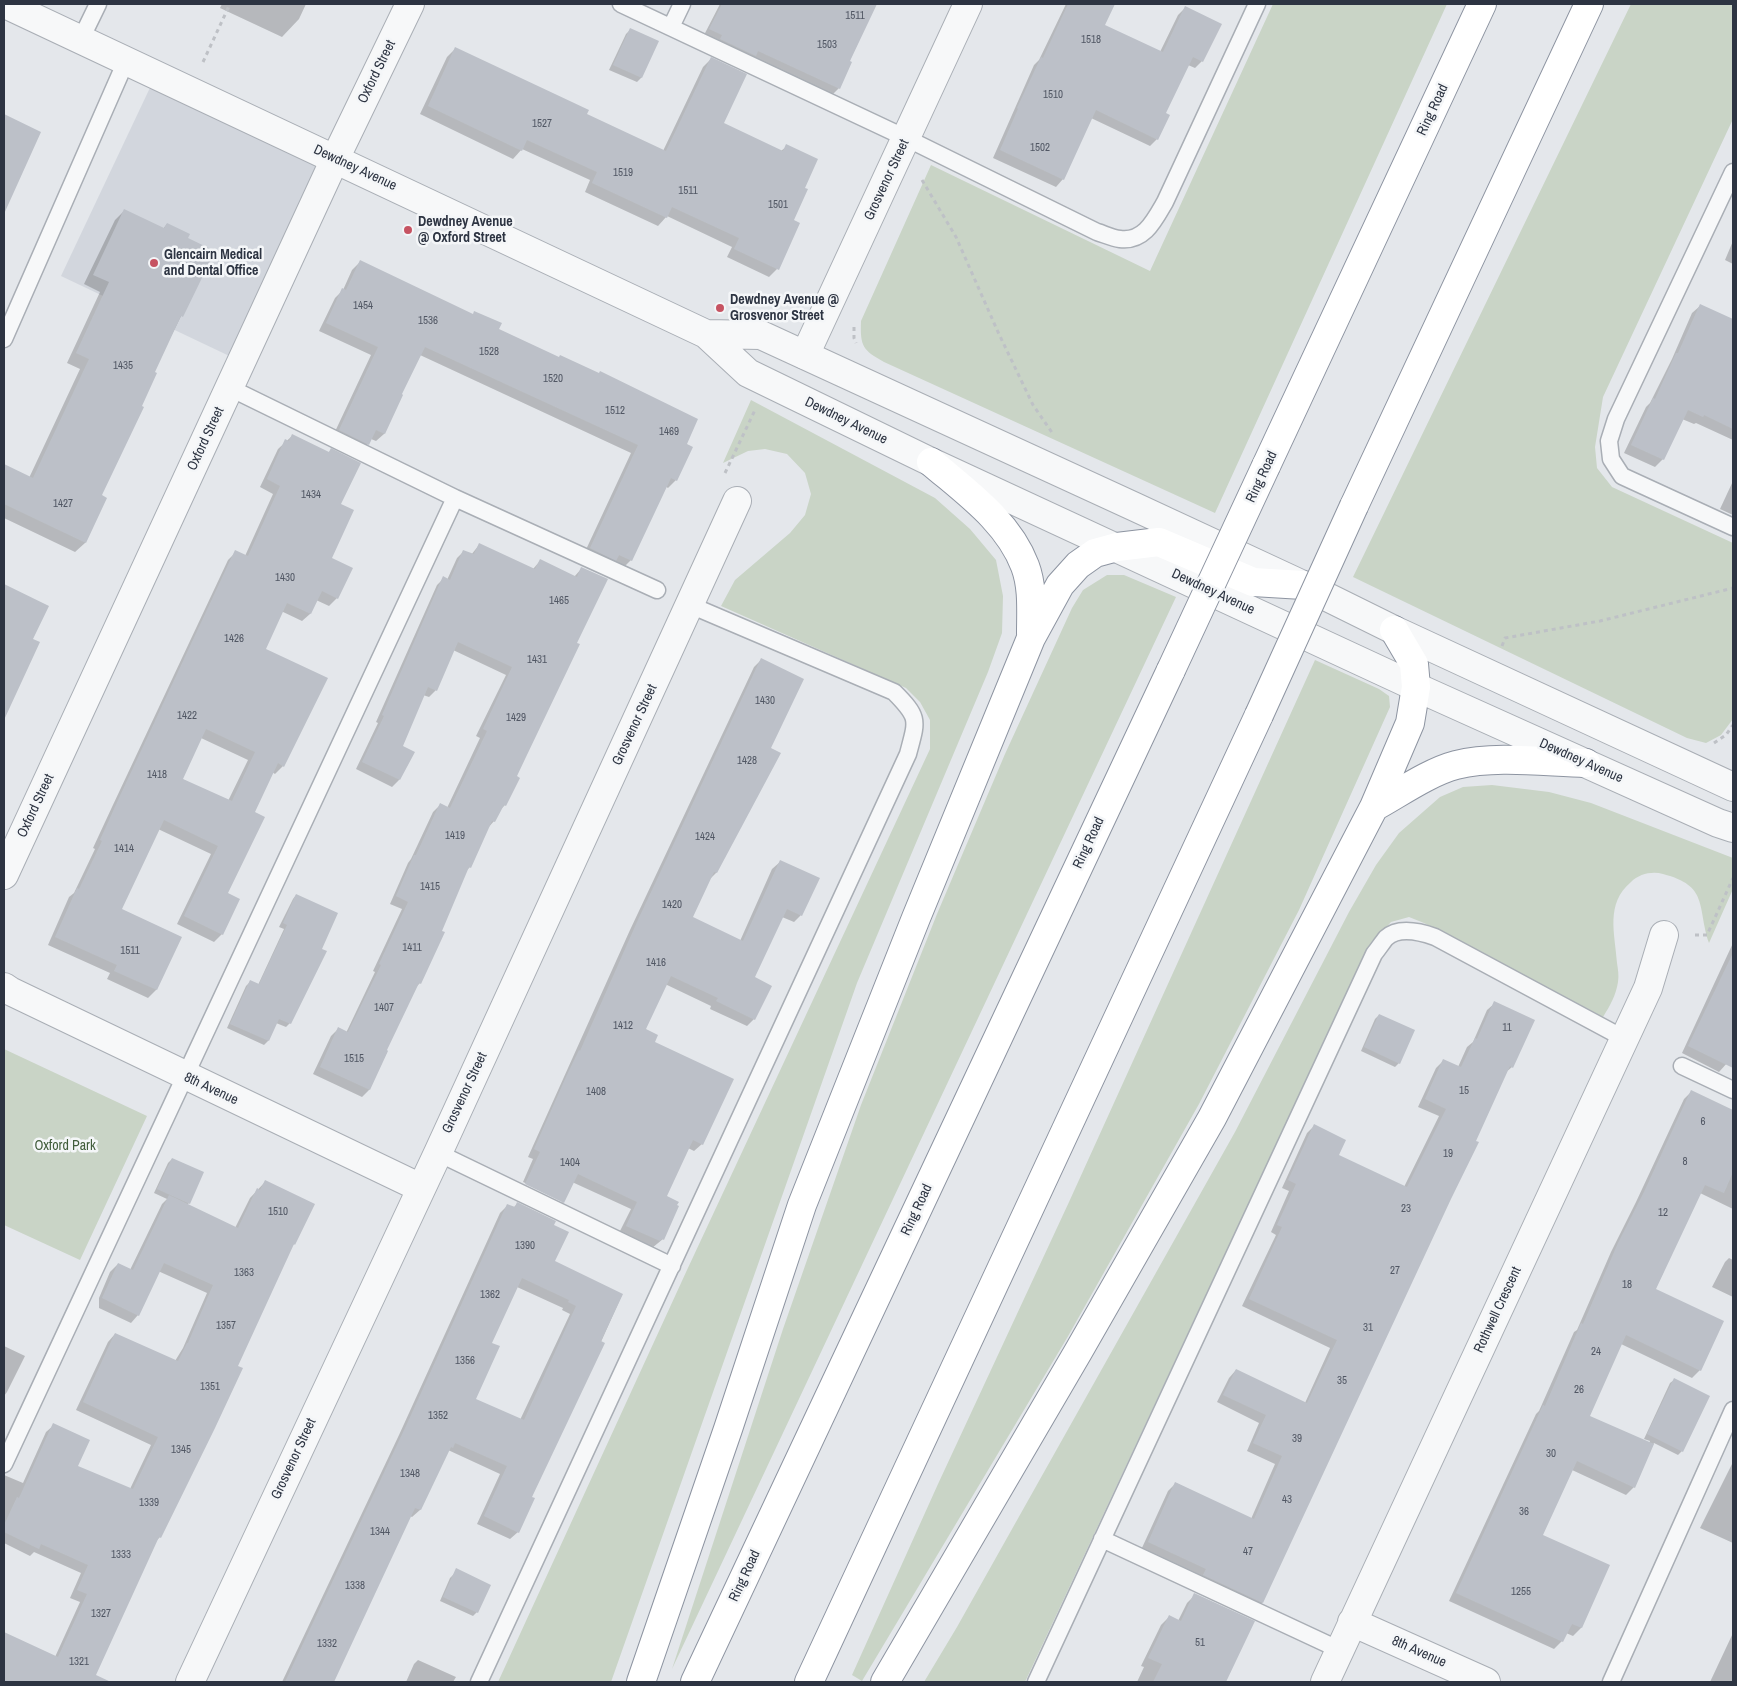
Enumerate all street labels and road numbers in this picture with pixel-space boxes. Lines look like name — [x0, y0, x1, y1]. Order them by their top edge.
street label: Oxford Street — [354, 38, 400, 106]
street label: Ring Road — [1414, 82, 1452, 138]
street label: Grosvenor Street — [861, 137, 913, 223]
street label: Dewdney Avenue — [311, 141, 399, 195]
street label: Dewdney Avenue — [802, 394, 890, 448]
street label: Oxford Street — [184, 405, 228, 473]
street label: Ring Road — [1243, 449, 1281, 505]
street label: Dewdney Avenue — [1169, 565, 1257, 619]
street label: Grosvenor Street — [609, 682, 661, 768]
street label: Dewdney Avenue — [1537, 735, 1625, 787]
street label: Oxford Street — [14, 772, 58, 840]
street label: Ring Road — [1070, 815, 1108, 871]
street label: Grosvenor Street — [439, 1050, 491, 1136]
street label: 8th Avenue — [181, 1069, 241, 1109]
street label: Ring Road — [898, 1182, 936, 1238]
street label: Rothwell Crescent — [1471, 1264, 1525, 1356]
street label: Grosvenor Street — [268, 1416, 320, 1502]
street label: Ring Road — [726, 1548, 764, 1604]
street label: 8th Avenue — [1389, 1633, 1449, 1671]

